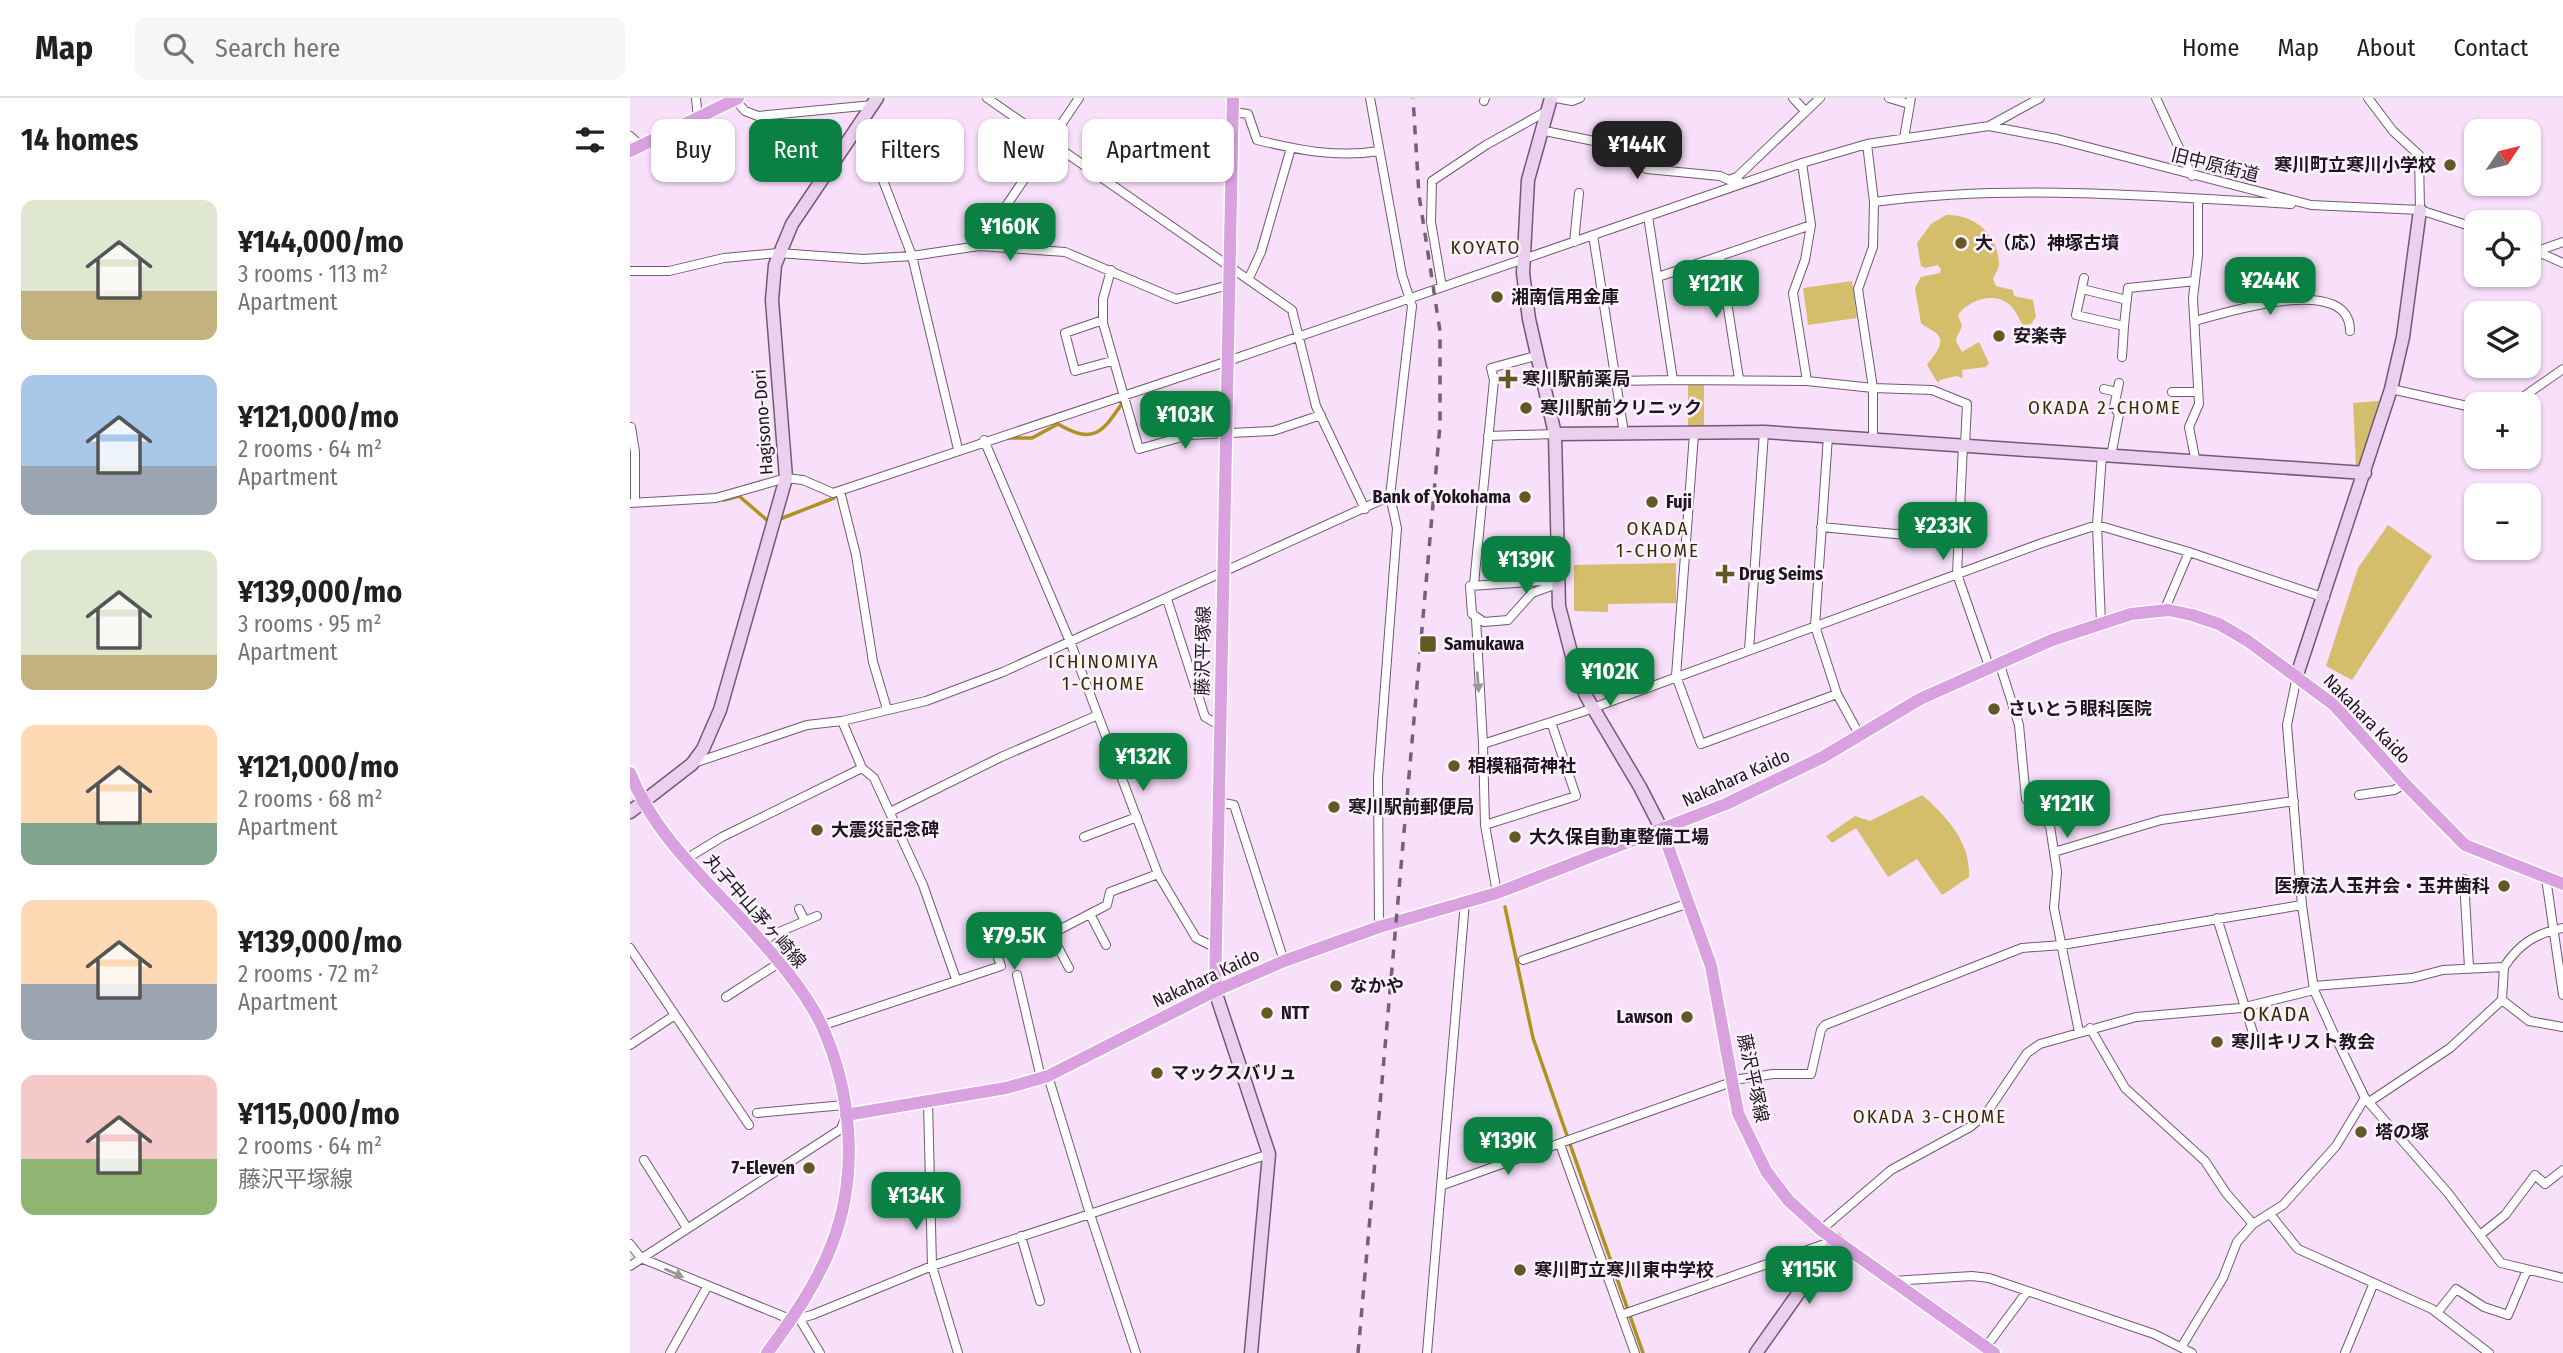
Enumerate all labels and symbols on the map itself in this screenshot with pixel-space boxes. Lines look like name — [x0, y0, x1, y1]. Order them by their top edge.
north arrow — [2464, 119, 2541, 196]
pin: ¥144K — [1588, 122, 1686, 181]
street label: 旧中原街道 — [2169, 143, 2261, 187]
place label: 寒川町立寒川小学校 — [2274, 154, 2436, 176]
marker: 寒川町立寒川小学校 — [2442, 157, 2458, 173]
pin: ¥160K — [961, 204, 1059, 263]
place label: 大（応）神塚古墳 — [1975, 232, 2119, 254]
marker: 大（応）神塚古墳 — [1953, 235, 1969, 251]
district label: KOYATO — [1451, 236, 1521, 259]
pin: ¥244K — [2221, 258, 2319, 317]
pin: ¥121K — [1667, 260, 1765, 320]
place label: 湘南信用金庫 — [1511, 286, 1619, 308]
marker: 湘南信用金庫 — [1489, 289, 1505, 305]
place label: 安楽寺 — [2013, 325, 2067, 347]
marker: 安楽寺 — [1991, 328, 2007, 344]
street label: Hagisono-Dori — [748, 368, 778, 476]
place label: 寒川駅前薬局 — [1522, 368, 1630, 390]
marker: 寒川駅前薬局 — [1500, 371, 1516, 387]
pin: ¥103K — [1136, 392, 1234, 451]
district label: OKADA 2-CHOME — [2028, 396, 2182, 419]
place label: 寒川駅前クリニック — [1540, 397, 1702, 419]
marker: 寒川駅前クリニック — [1518, 400, 1534, 416]
place label: Bank of Yokohama — [1373, 486, 1511, 508]
marker: Bank of Yokohama — [1517, 489, 1533, 505]
place label: Fuji — [1666, 491, 1692, 513]
marker: Fuji — [1644, 494, 1660, 510]
pin: ¥233K — [1894, 503, 1992, 562]
district label: OKADA 1-CHOME — [1616, 517, 1700, 562]
pin: ¥139K — [1477, 536, 1575, 596]
place label: Drug Seims — [1739, 563, 1823, 585]
marker: Drug Seims — [1717, 566, 1733, 582]
street label: 藤沢平塚線 — [1191, 606, 1215, 696]
place label: Samukawa — [1444, 633, 1524, 655]
marker: Samukawa — [1418, 634, 1438, 654]
pin: ¥102K — [1561, 648, 1659, 708]
district label: ICHINOMIYA 1-CHOME — [1048, 650, 1160, 695]
street label: Nakahara Kaido — [2319, 670, 2415, 768]
one-way arrow — [1473, 671, 1484, 693]
place label: さいとう眼科医院 — [2008, 698, 2152, 720]
marker: さいとう眼科医院 — [1986, 701, 2002, 717]
pin: ¥132K — [1094, 734, 1192, 793]
street label: Nakahara Kaido — [1679, 744, 1793, 812]
place label: 相模稲荷神社 — [1468, 755, 1576, 777]
marker: 相模稲荷神社 — [1446, 758, 1462, 774]
pin: ¥121K — [2018, 780, 2116, 840]
place label: 寒川駅前郵便局 — [1348, 796, 1474, 818]
marker: 寒川駅前郵便局 — [1326, 799, 1342, 815]
place label: 大震災記念碑 — [831, 819, 939, 841]
marker: 大震災記念碑 — [809, 822, 825, 838]
place label: 大久保自動車整備工場 — [1529, 826, 1709, 848]
marker: 大久保自動車整備工場 — [1507, 829, 1523, 845]
street label: 丸子中山茅ヶ崎線 — [699, 849, 811, 973]
place label: 医療法人玉井会・玉井歯科 — [2274, 875, 2490, 897]
marker: 医療法人玉井会・玉井歯科 — [2496, 878, 2512, 894]
pin: ¥79.5K — [957, 912, 1071, 972]
street label: Nakahara Kaido — [1149, 944, 1263, 1012]
place label: なかや — [1350, 975, 1404, 997]
marker: なかや — [1328, 978, 1344, 994]
district label: OKADA — [2243, 1001, 2311, 1027]
place label: NTT — [1281, 1002, 1310, 1024]
marker: NTT — [1259, 1005, 1275, 1021]
place label: Lawson — [1617, 1006, 1673, 1028]
marker: Lawson — [1679, 1009, 1695, 1025]
place label: 寒川キリスト教会 — [2231, 1031, 2375, 1053]
street label: 藤沢平塚線 — [1733, 1032, 1773, 1124]
marker: 寒川キリスト教会 — [2209, 1034, 2225, 1050]
place label: マックスバリュ — [1171, 1062, 1296, 1084]
marker: マックスバリュ — [1149, 1065, 1165, 1081]
district label: OKADA 3-CHOME — [1853, 1105, 2007, 1128]
pin: ¥139K — [1459, 1118, 1557, 1177]
place label: 塔の塚 — [2375, 1121, 2429, 1143]
marker: 塔の塚 — [2353, 1124, 2369, 1140]
place label: 7-Eleven — [732, 1157, 795, 1179]
marker: 7-Eleven — [801, 1160, 817, 1176]
pin: ¥134K — [867, 1172, 965, 1232]
pin: ¥115K — [1760, 1246, 1858, 1306]
place label: 寒川町立寒川東中学校 — [1534, 1259, 1714, 1281]
marker: 寒川町立寒川東中学校 — [1512, 1262, 1528, 1278]
one-way arrow — [664, 1267, 684, 1279]

